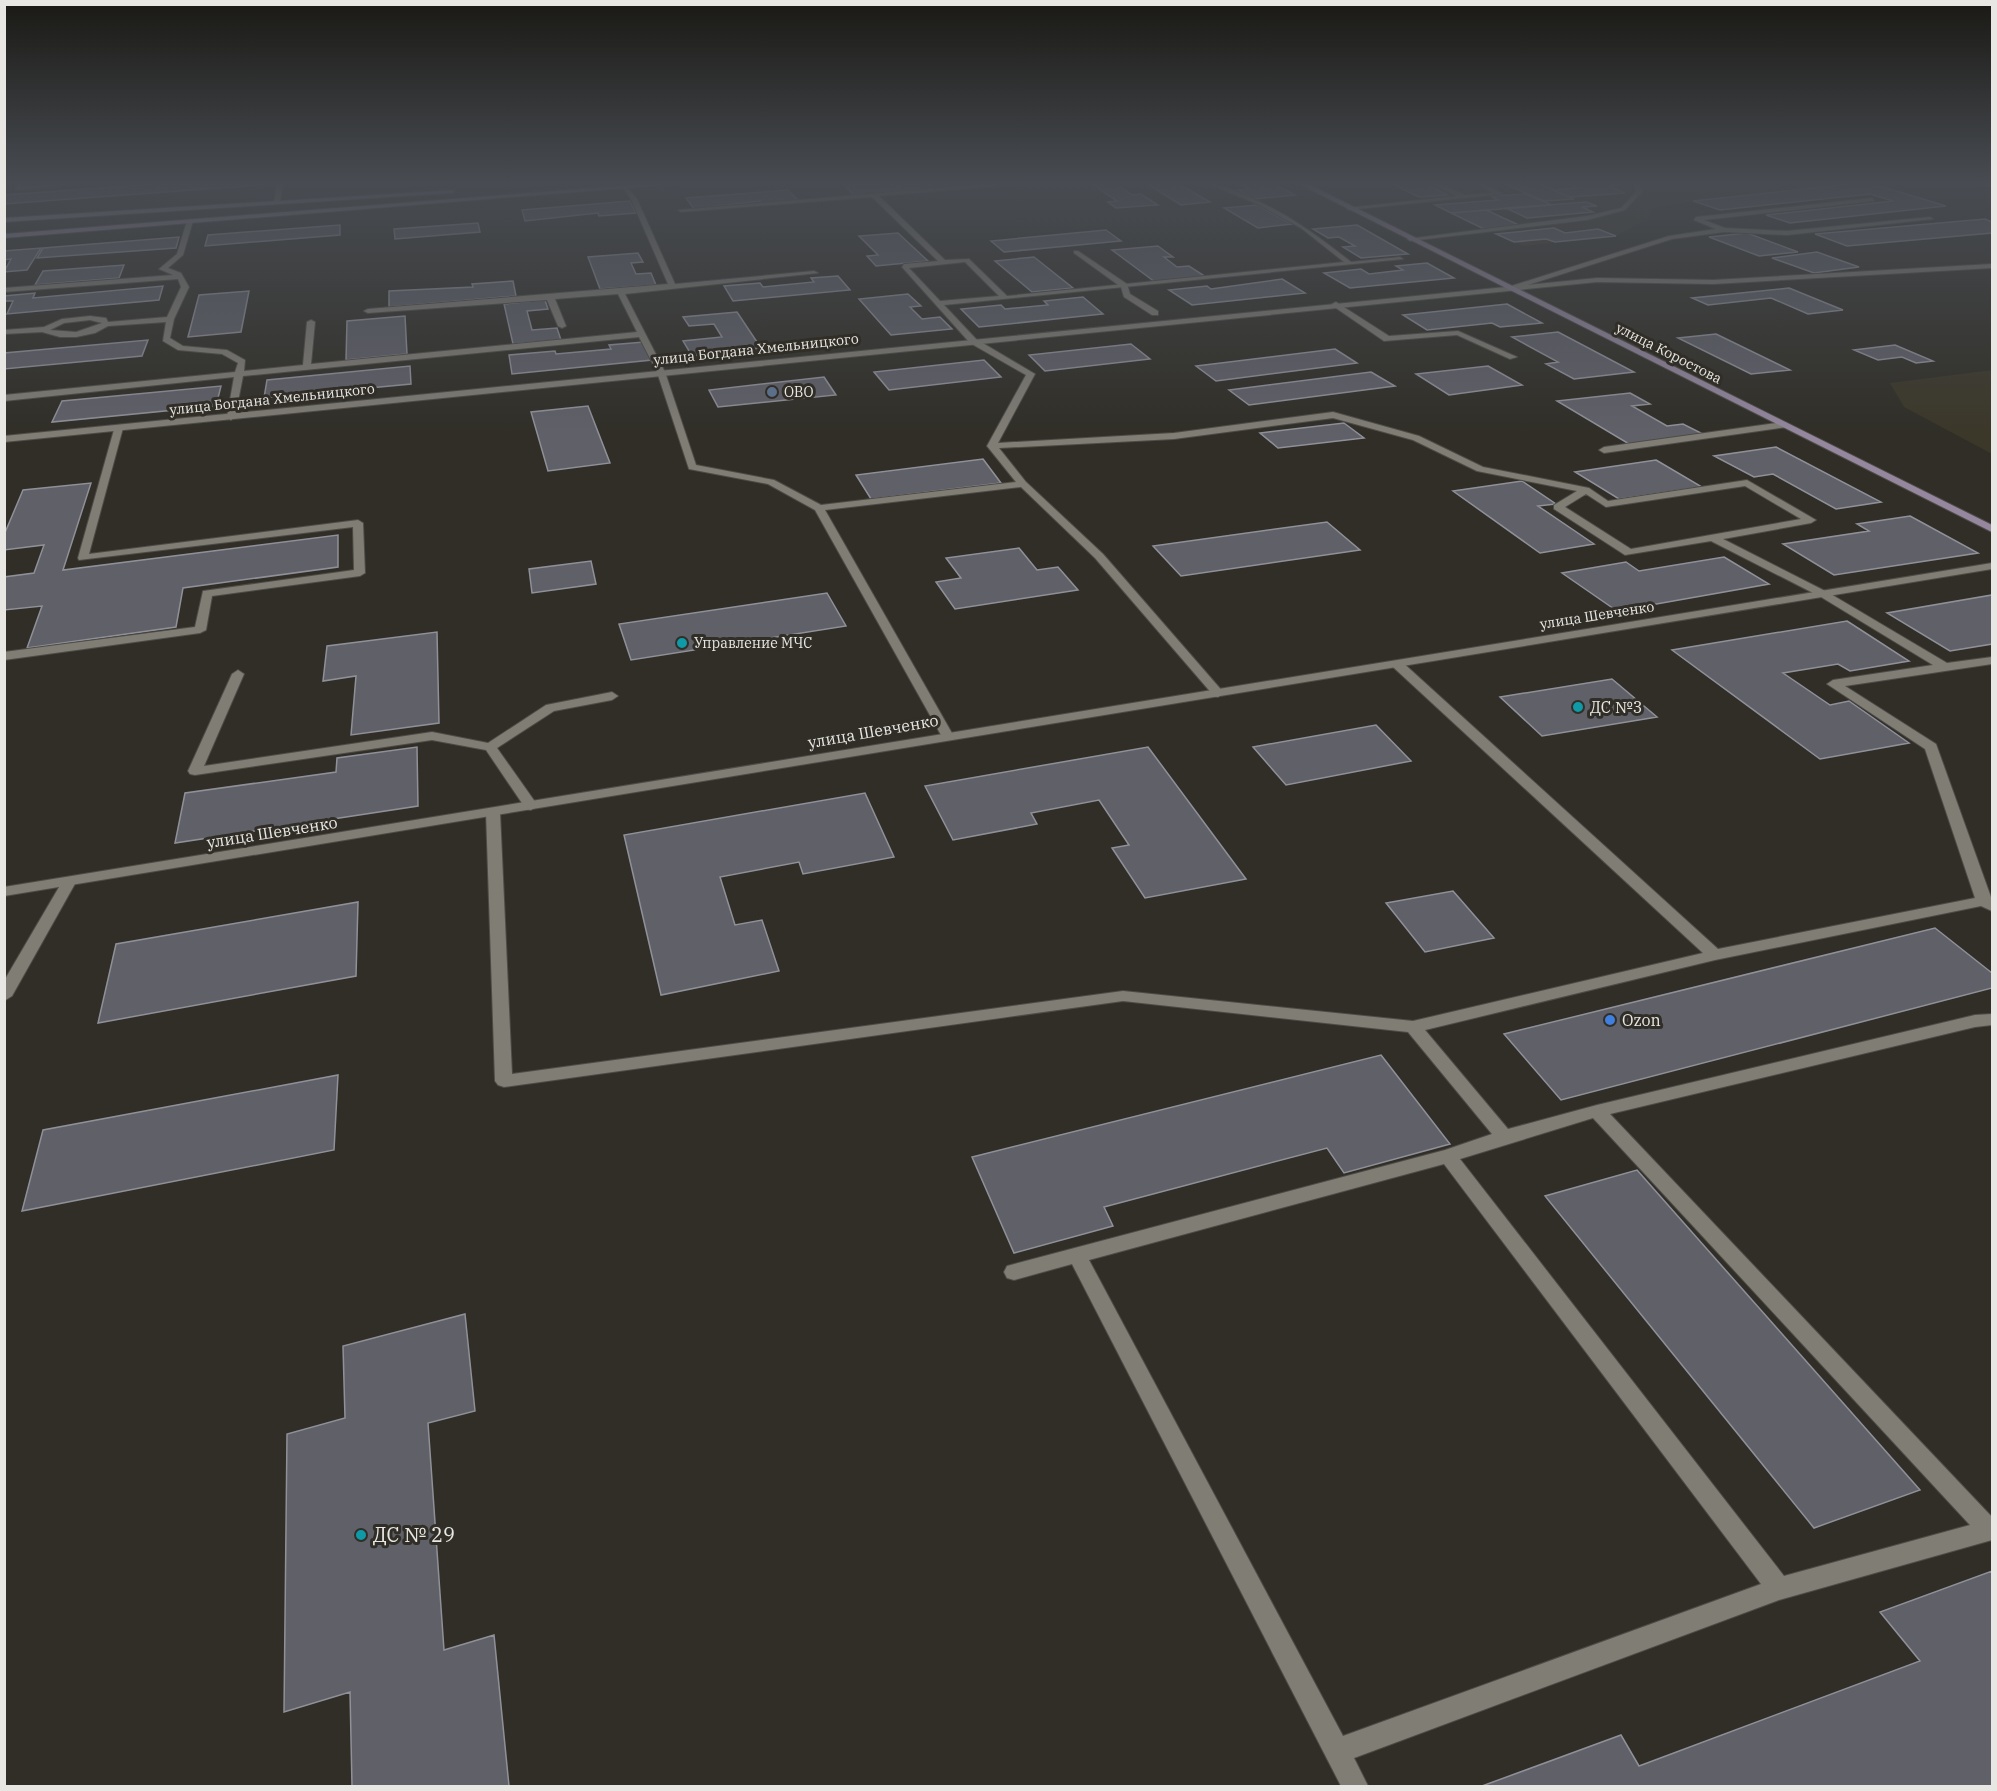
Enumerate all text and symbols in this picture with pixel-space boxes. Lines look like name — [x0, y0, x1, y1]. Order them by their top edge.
street label: улица Коростова — [1613, 319, 1725, 388]
street label: улица Богдана Хмельницкого — [653, 329, 860, 369]
street label: улица Богдана Хмельницкого — [169, 379, 376, 419]
place label: ОВО — [784, 383, 813, 401]
marker: ОВО — [765, 385, 779, 399]
street label: улица Шевченко — [1539, 597, 1656, 633]
place label: Управление МЧС — [694, 634, 812, 652]
marker: Управление МЧС — [675, 636, 689, 650]
place label: ДС №3 — [1590, 697, 1642, 717]
marker: ДС №3 — [1571, 700, 1585, 714]
street label: улица Шевченко — [806, 710, 940, 752]
street label: улица Шевченко — [205, 812, 339, 852]
place label: Ozon — [1622, 1010, 1661, 1030]
marker: Ozon — [1603, 1013, 1617, 1027]
place label: ДС № 29 — [373, 1521, 455, 1548]
marker: ДС № 29 — [354, 1528, 368, 1542]

